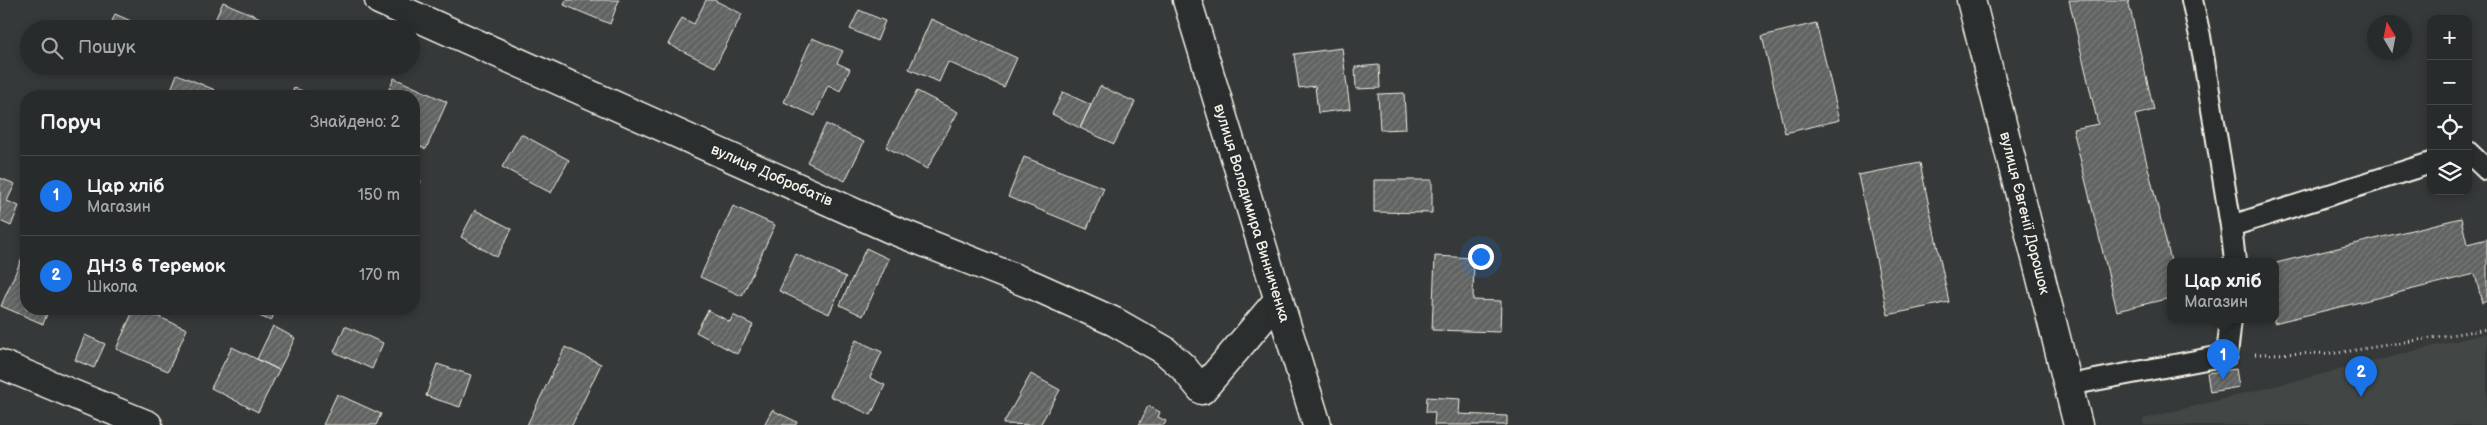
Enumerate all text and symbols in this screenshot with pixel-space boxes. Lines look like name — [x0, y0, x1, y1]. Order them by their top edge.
north arrow — [2367, 15, 2412, 60]
map controls — [2427, 15, 2472, 195]
button: + — [2427, 15, 2472, 60]
search box — [20, 20, 420, 75]
icon: search — [38, 34, 66, 62]
text: Пошук — [78, 36, 136, 59]
button: − — [2427, 60, 2472, 105]
street label: вулиця Володимира Винниченка — [1209, 102, 1294, 325]
button: locate — [2427, 105, 2472, 150]
text: Поруч — [40, 110, 101, 135]
text: Знайдено: 2 — [310, 113, 400, 132]
street label: вулиця Євгенії Дорошок — [1995, 130, 2054, 297]
street label: вулиця Добробатів — [708, 140, 836, 211]
button: layers — [2427, 150, 2472, 195]
text: Цар хліб — [87, 175, 164, 198]
text: 1 — [53, 186, 59, 205]
text: 150 m — [358, 186, 400, 205]
text: Магазин — [87, 198, 151, 217]
your location — [1468, 244, 1494, 270]
text: ДНЗ 6 Теремок — [87, 255, 225, 278]
popup — [2167, 258, 2279, 323]
text: 2 — [51, 266, 61, 285]
text: 170 m — [359, 266, 400, 285]
text: Цар хліб — [2184, 270, 2262, 293]
text: Школа — [87, 278, 137, 297]
text: Магазин — [2184, 293, 2248, 312]
pin: 1 — [2207, 339, 2239, 380]
pin: 2 — [2345, 356, 2377, 397]

